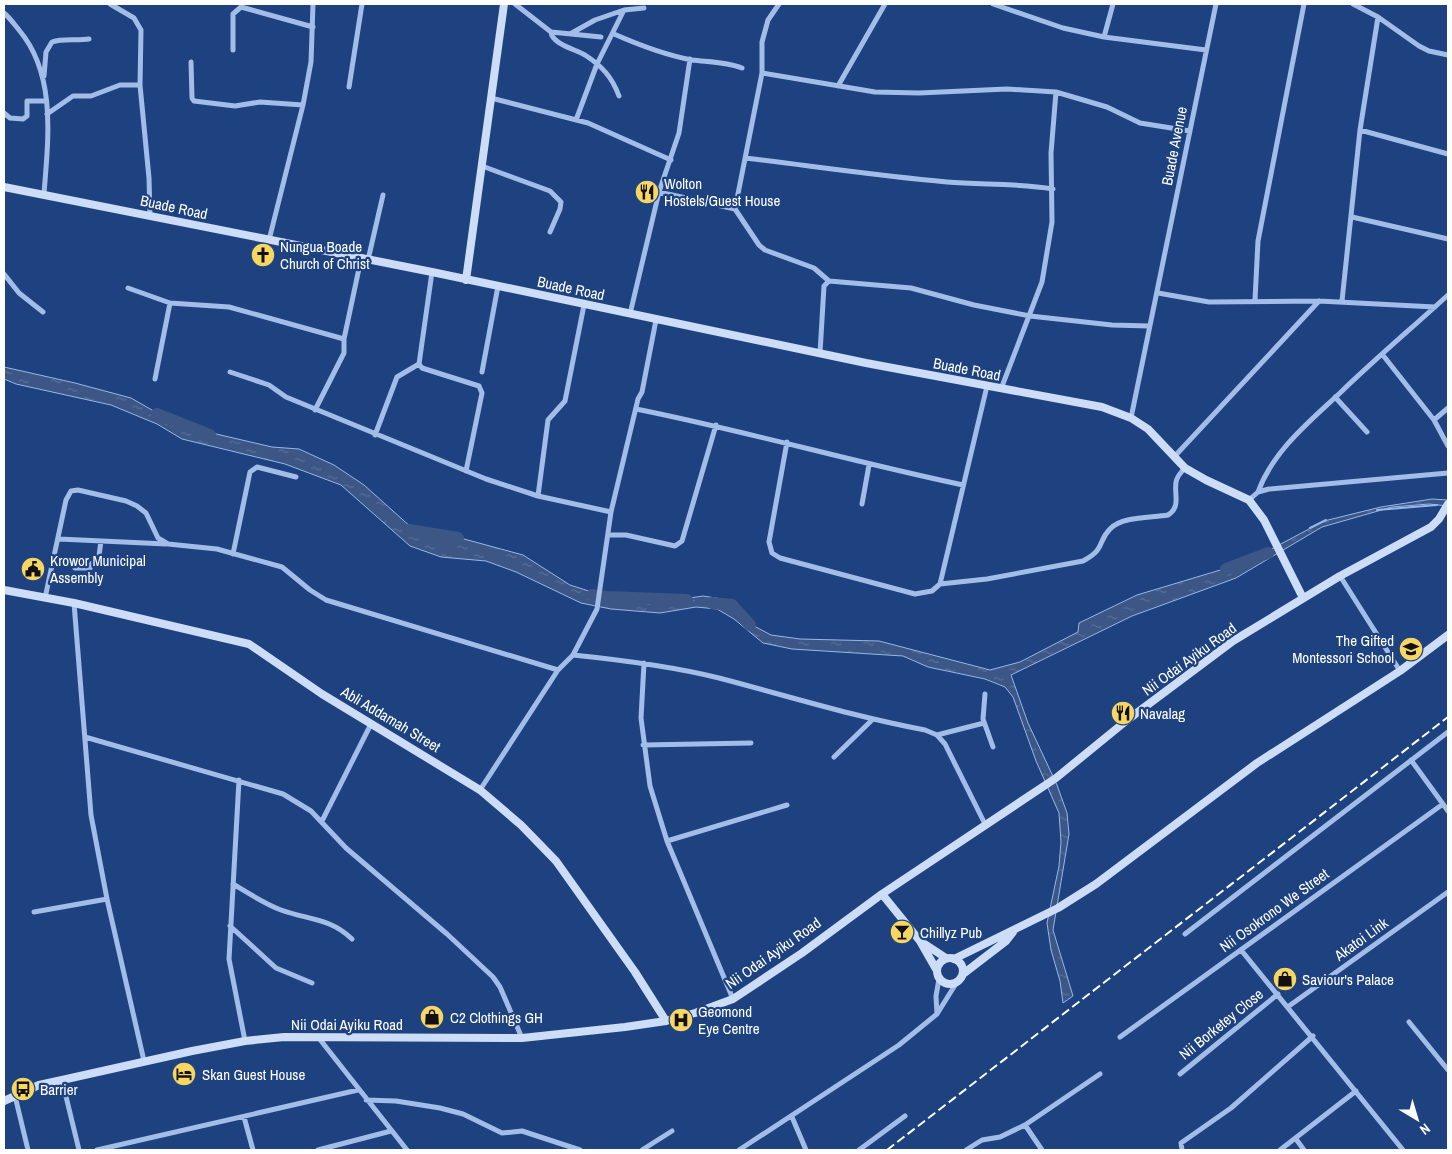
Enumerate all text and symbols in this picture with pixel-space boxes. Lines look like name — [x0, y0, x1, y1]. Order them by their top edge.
street label: Buade Avenue — [1156, 105, 1192, 187]
place label: Wolton Hostels/Guest House — [664, 173, 780, 211]
restaurant icon: Wolton Hostels/Guest House — [634, 179, 660, 205]
street label: Buade Road — [138, 190, 210, 224]
place label: Nungua Boade Church of Christ — [280, 236, 370, 274]
church icon: Nungua Boade Church of Christ — [250, 242, 276, 268]
street label: Buade Road — [535, 271, 607, 305]
street label: Buade Road — [931, 352, 1003, 386]
place label: Krowor Municipal Assembly — [49, 550, 146, 588]
public building icon: Krowor Municipal Assembly — [20, 556, 46, 582]
street label: Nii Odai Ayiku Road — [1138, 618, 1240, 700]
place label: The Gifted Montessori School — [1292, 630, 1394, 668]
school or university icon: The Gifted Montessori School — [1398, 636, 1424, 662]
street label: Abli Addamah Street — [336, 680, 445, 757]
restaurant icon: Navalag — [1110, 700, 1136, 726]
place label: Navalag — [1140, 703, 1185, 724]
street label: Nii Osokrono We Street — [1215, 863, 1333, 957]
street label: Nii Odai Ayiku Road — [721, 912, 825, 994]
street label: Akatoi Link — [1329, 912, 1393, 966]
bar icon: Chillyz Pub — [889, 919, 915, 945]
place label: Chillyz Pub — [920, 922, 982, 943]
shop icon: Saviour's Palace — [1272, 966, 1298, 992]
place label: Saviour's Palace — [1302, 969, 1394, 990]
street label: Nii Borketey Close — [1175, 983, 1268, 1064]
place label: Geomond Eye Centre — [698, 1001, 760, 1039]
shop icon: C2 Clothings GH — [419, 1004, 445, 1030]
place label: C2 Clothings GH — [450, 1007, 543, 1028]
hospital icon: Geomond Eye Centre — [668, 1007, 694, 1033]
street label: Nii Odai Ayiku Road — [291, 1014, 403, 1035]
hotel icon: Skan Guest House — [171, 1061, 197, 1087]
place label: Skan Guest House — [202, 1064, 305, 1085]
bus stop icon: Barrier — [10, 1076, 36, 1102]
place label: Barrier — [40, 1079, 78, 1100]
north arrow — [1392, 1094, 1442, 1144]
text: N — [1416, 1120, 1434, 1139]

